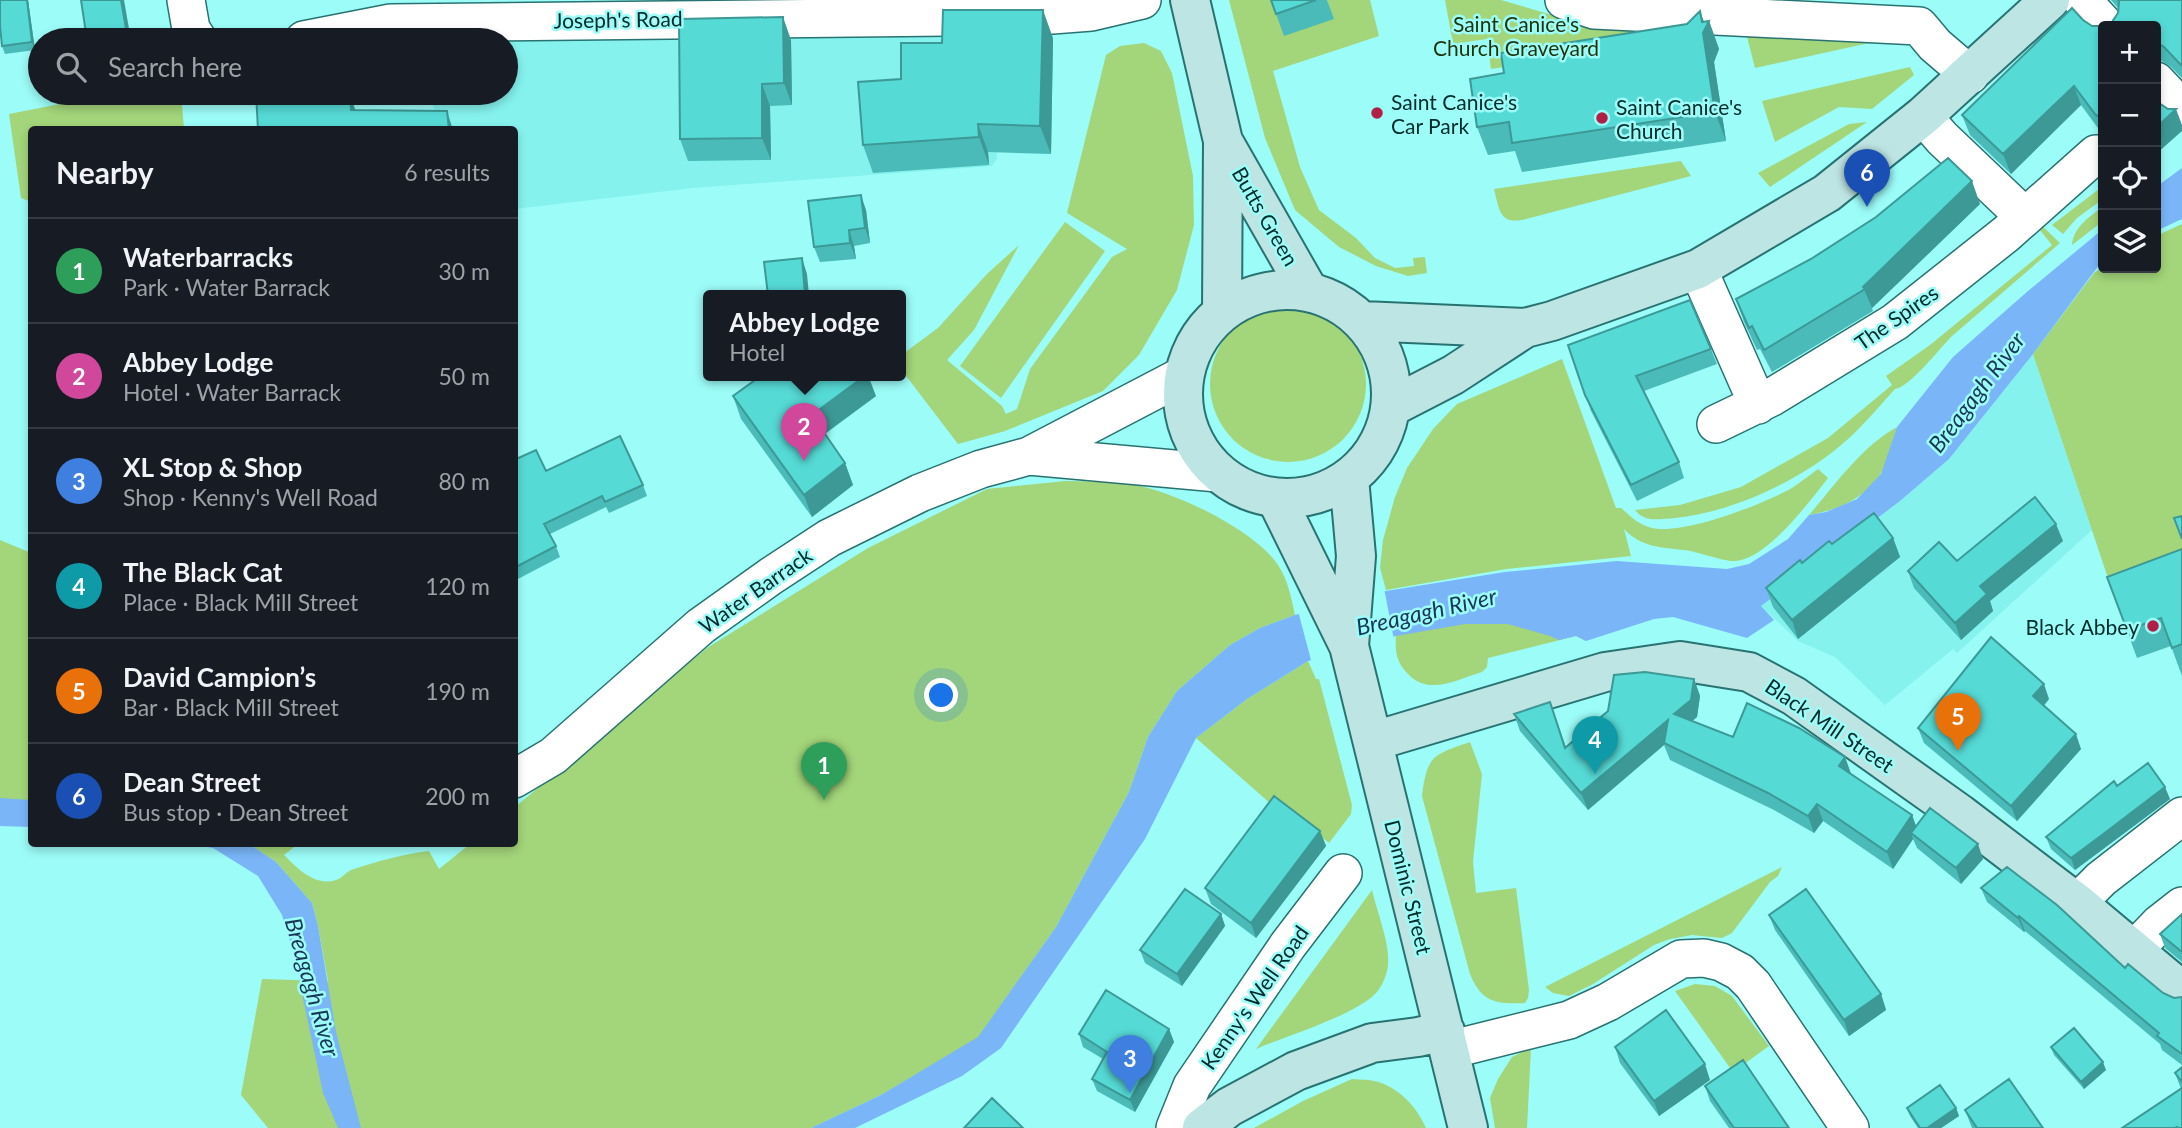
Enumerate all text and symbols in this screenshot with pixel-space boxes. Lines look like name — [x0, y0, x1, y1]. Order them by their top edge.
street label: Joseph's Road — [553, 5, 683, 33]
park label: Saint Canice's Church Graveyard — [1433, 11, 1599, 60]
map controls — [2098, 21, 2161, 273]
button: + — [2098, 21, 2161, 84]
search box — [28, 28, 518, 105]
icon: search — [52, 48, 90, 86]
text: Search here — [108, 51, 242, 83]
button: − — [2098, 84, 2161, 147]
place label: Saint Canice's Car Park — [1391, 89, 1517, 138]
place label: Saint Canice's Church — [1616, 94, 1742, 143]
marker: Saint Canice's Car Park — [1369, 105, 1385, 121]
marker: Saint Canice's Church — [1594, 110, 1610, 126]
button: locate — [2098, 147, 2161, 210]
pin: 6 — [1844, 149, 1890, 207]
text: Nearby — [56, 154, 154, 190]
text: 6 results — [404, 158, 490, 186]
street label: Butts Green — [1228, 162, 1304, 270]
button: layers — [2098, 210, 2161, 273]
text: Waterbarracks — [123, 241, 293, 273]
text: 1 — [72, 257, 86, 285]
text: 30 m — [439, 257, 490, 285]
text: Park · Water Barrack — [123, 273, 330, 301]
street label: The Spires — [1850, 279, 1942, 355]
popup — [703, 290, 906, 381]
text: Abbey Lodge — [729, 306, 880, 338]
water label: Breagagh River — [1922, 325, 2031, 458]
text: Hotel — [729, 338, 785, 366]
text: Abbey Lodge — [123, 346, 273, 378]
text: 2 — [72, 362, 86, 390]
text: 50 m — [439, 362, 490, 390]
text: Hotel · Water Barrack — [123, 378, 341, 406]
pin: 2 — [781, 403, 827, 461]
text: XL Stop & Shop — [123, 451, 302, 483]
text: 3 — [72, 467, 86, 495]
text: 80 m — [439, 467, 490, 495]
text: Shop · Kenny's Well Road — [123, 483, 378, 511]
street label: Water Barrack — [694, 542, 817, 638]
text: The Black Cat — [123, 556, 282, 588]
text: 4 — [72, 572, 86, 600]
text: 120 m — [425, 572, 490, 600]
water label: Breagagh River — [1353, 581, 1500, 641]
text: Place · Black Mill Street — [123, 588, 358, 616]
place label: Black Abbey — [2026, 614, 2139, 639]
marker: Black Abbey — [2145, 618, 2161, 634]
text: David Campion’s — [123, 661, 316, 693]
street label: Black Mill Street — [1761, 673, 1899, 778]
text: 5 — [72, 677, 86, 705]
text: 190 m — [425, 677, 490, 705]
your location — [924, 678, 958, 712]
text: Bar · Black Mill Street — [123, 693, 339, 721]
pin: 5 — [1935, 693, 1981, 751]
pin: 4 — [1572, 716, 1618, 774]
pin: 1 — [801, 742, 847, 800]
text: Dean Street — [123, 766, 261, 798]
text: 6 — [72, 782, 86, 810]
text: 200 m — [425, 782, 490, 810]
text: Bus stop · Dean Street — [123, 798, 348, 826]
street label: Dominic Street — [1380, 817, 1438, 957]
water label: Breagagh River — [280, 914, 347, 1061]
street label: Kenny's Well Road — [1195, 920, 1313, 1074]
pin: 3 — [1107, 1035, 1153, 1093]

